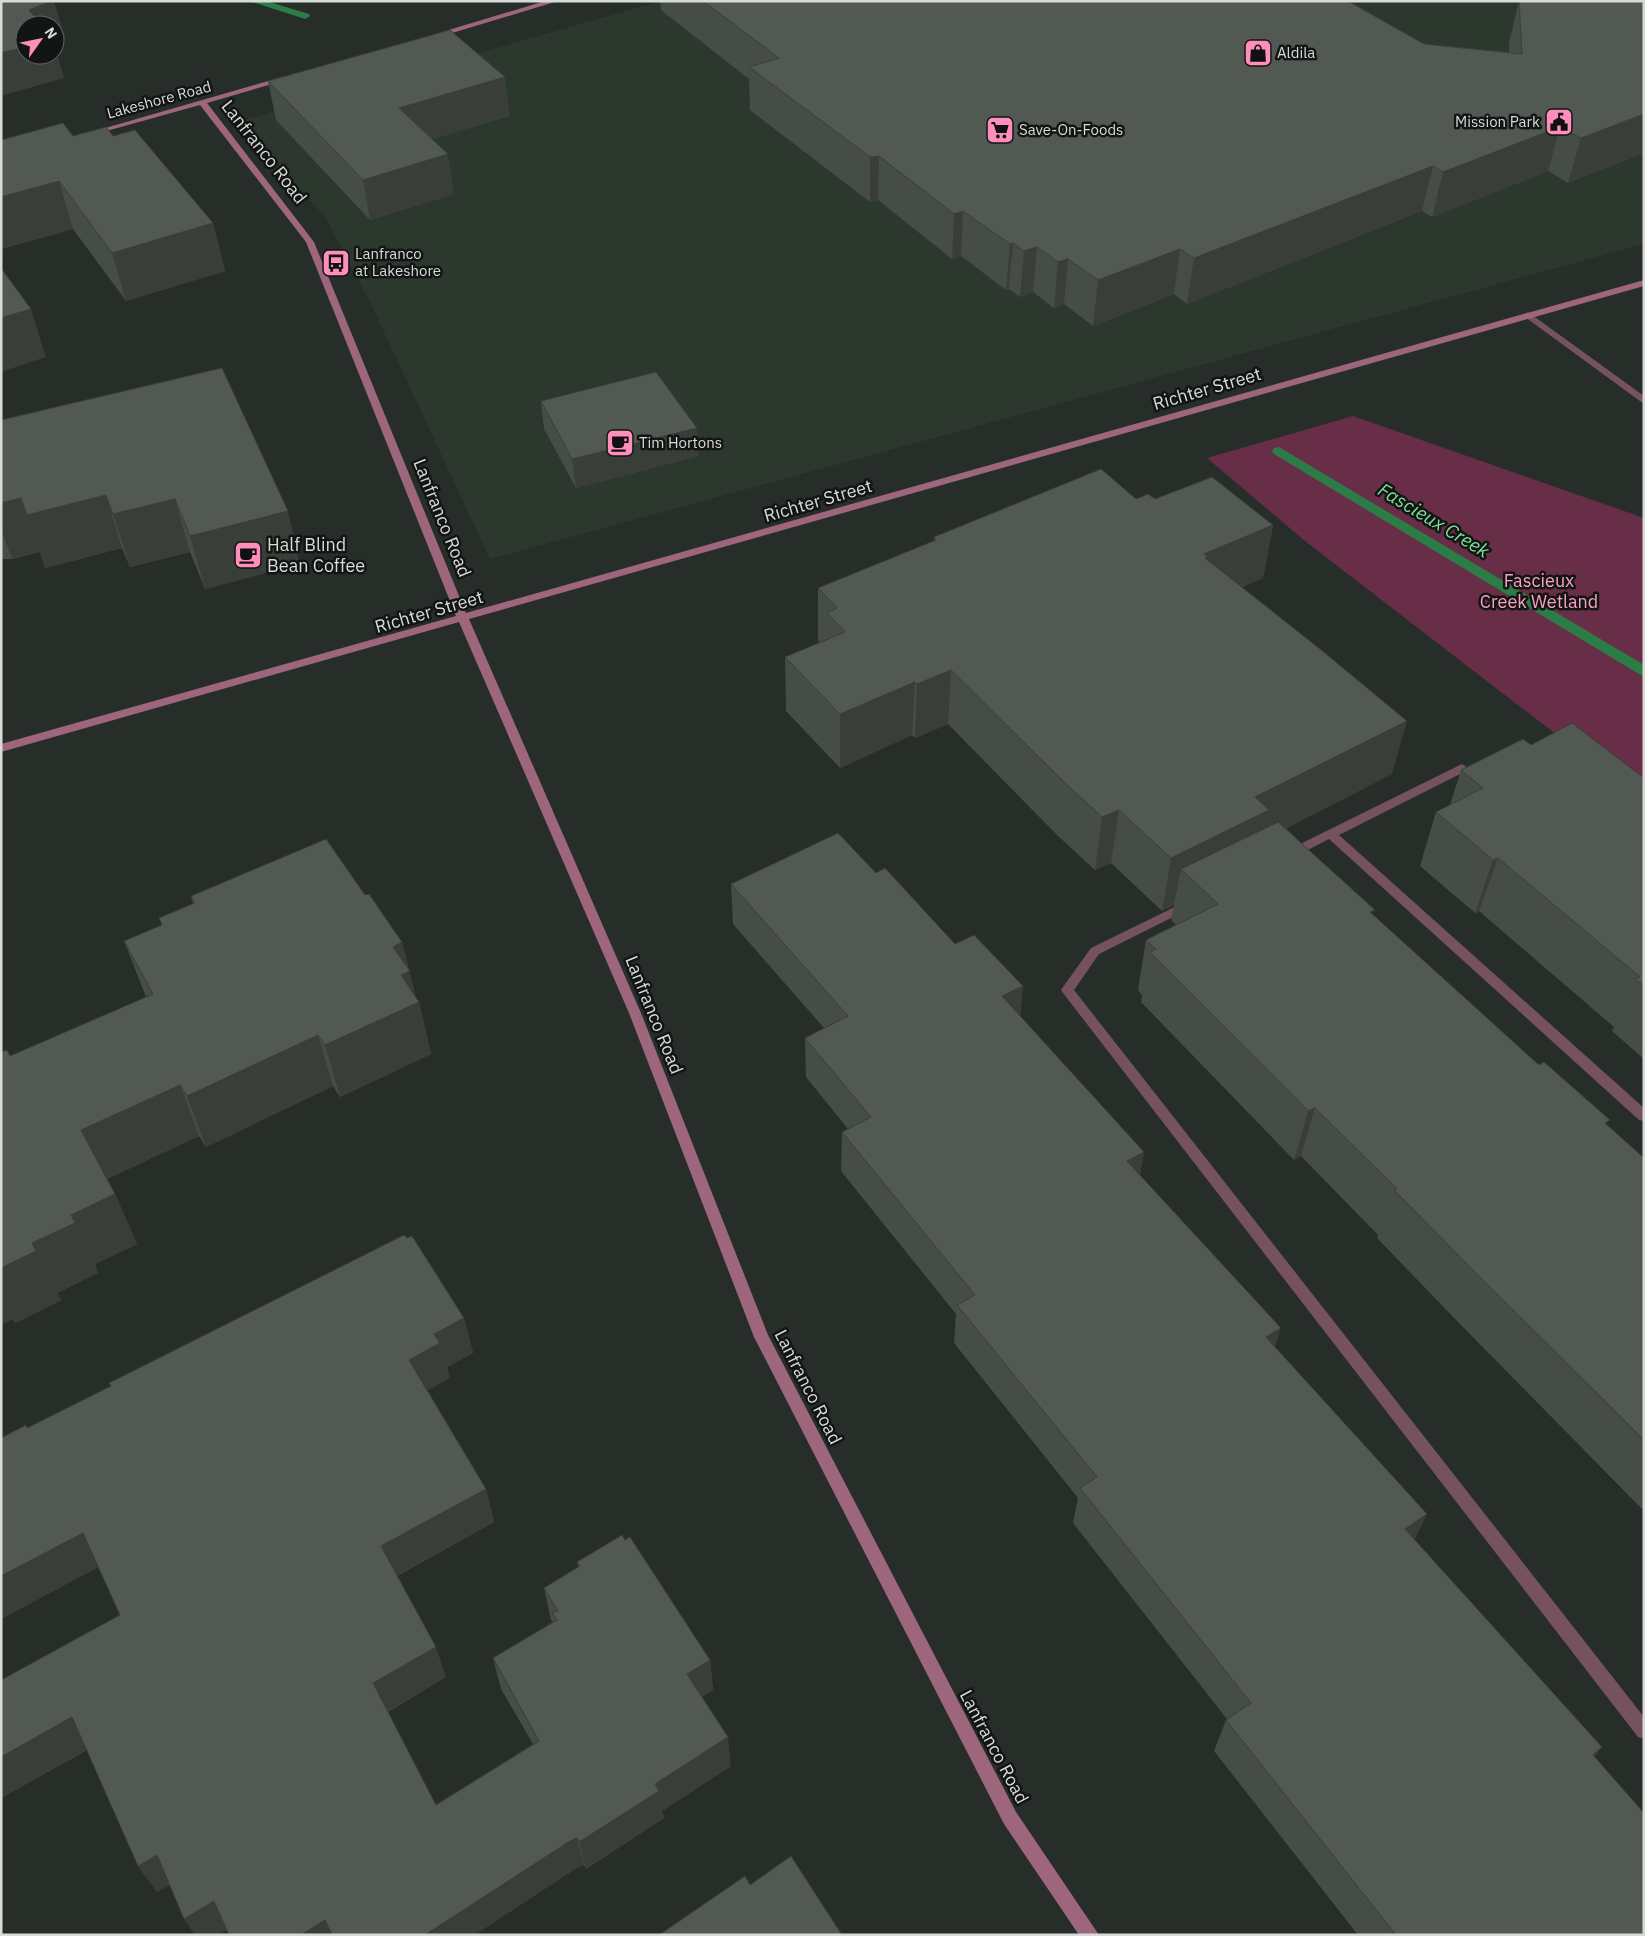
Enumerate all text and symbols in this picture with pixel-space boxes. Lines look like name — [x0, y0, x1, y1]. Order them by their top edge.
north arrow — [15, 15, 65, 65]
text: N — [41, 24, 61, 42]
shop icon: Aldila — [1243, 38, 1273, 68]
place label: Aldila — [1277, 43, 1315, 62]
street label: Lakeshore Road — [105, 76, 213, 123]
street label: Lanfranco Road — [217, 95, 312, 208]
public building icon: Mission Park — [1544, 107, 1574, 137]
place label: Mission Park — [1455, 112, 1540, 131]
supermarket icon: Save-On-Foods — [985, 115, 1015, 145]
place label: Save-On-Foods — [1019, 120, 1123, 139]
place label: Lanfranco at Lakeshore — [355, 244, 441, 280]
bus stop icon: Lanfranco at Lakeshore — [321, 248, 351, 278]
street label: Richter Street — [1150, 362, 1264, 415]
cafe icon: Tim Hortons — [605, 428, 635, 458]
place label: Tim Hortons — [639, 433, 722, 452]
street label: Lanfranco Road — [408, 455, 477, 580]
street label: Richter Street — [761, 474, 875, 527]
water label: Fascieux Creek — [1374, 477, 1495, 563]
place label: Half Blind Bean Coffee — [267, 533, 365, 577]
cafe icon: Half Blind Bean Coffee — [233, 540, 263, 570]
park label: Fascieux Creek Wetland — [1480, 569, 1598, 613]
street label: Richter Street — [372, 585, 486, 638]
street label: Lanfranco Road — [620, 952, 689, 1077]
street label: Lanfranco Road — [770, 1326, 847, 1448]
street label: Lanfranco Road — [955, 1686, 1034, 1808]

